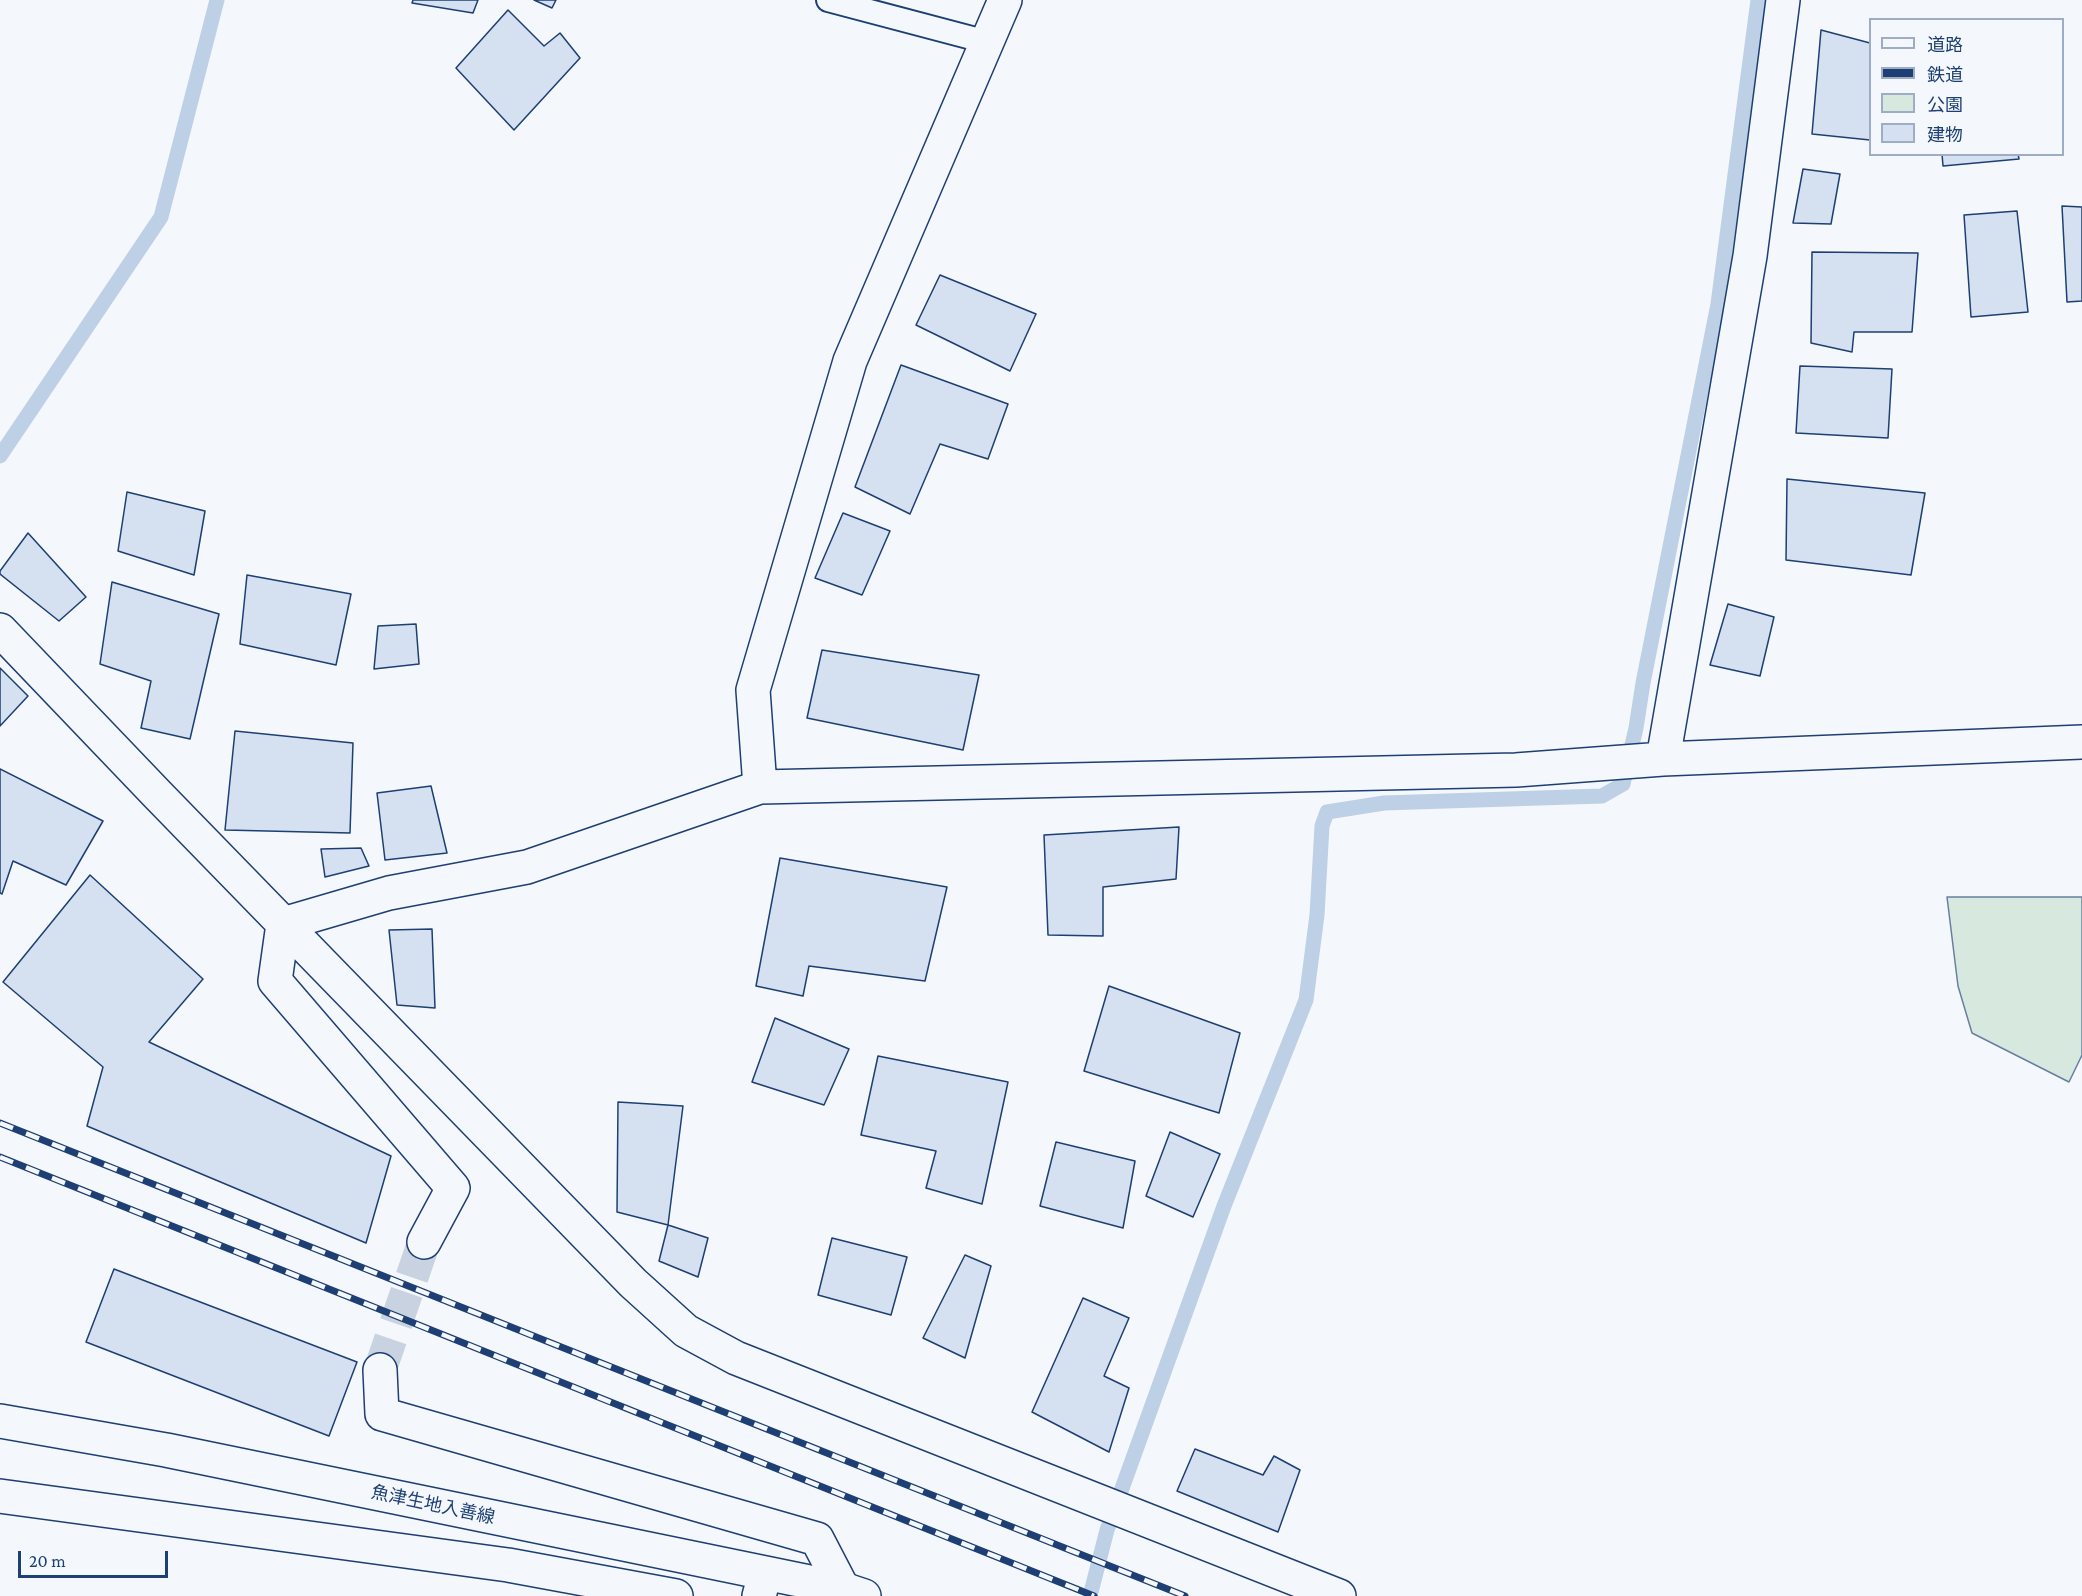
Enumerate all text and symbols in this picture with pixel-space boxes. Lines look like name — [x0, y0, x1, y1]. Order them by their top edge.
legend — [1869, 18, 2064, 156]
text: 道路 — [1927, 35, 1963, 55]
text: 鉄道 — [1927, 65, 1963, 85]
text: 公園 — [1927, 95, 1963, 115]
text: 建物 — [1927, 125, 1963, 145]
street label: 魚津生地入善線 — [369, 1481, 497, 1529]
scale bar — [21, 1539, 171, 1577]
text: 20 m — [29, 1551, 66, 1571]

